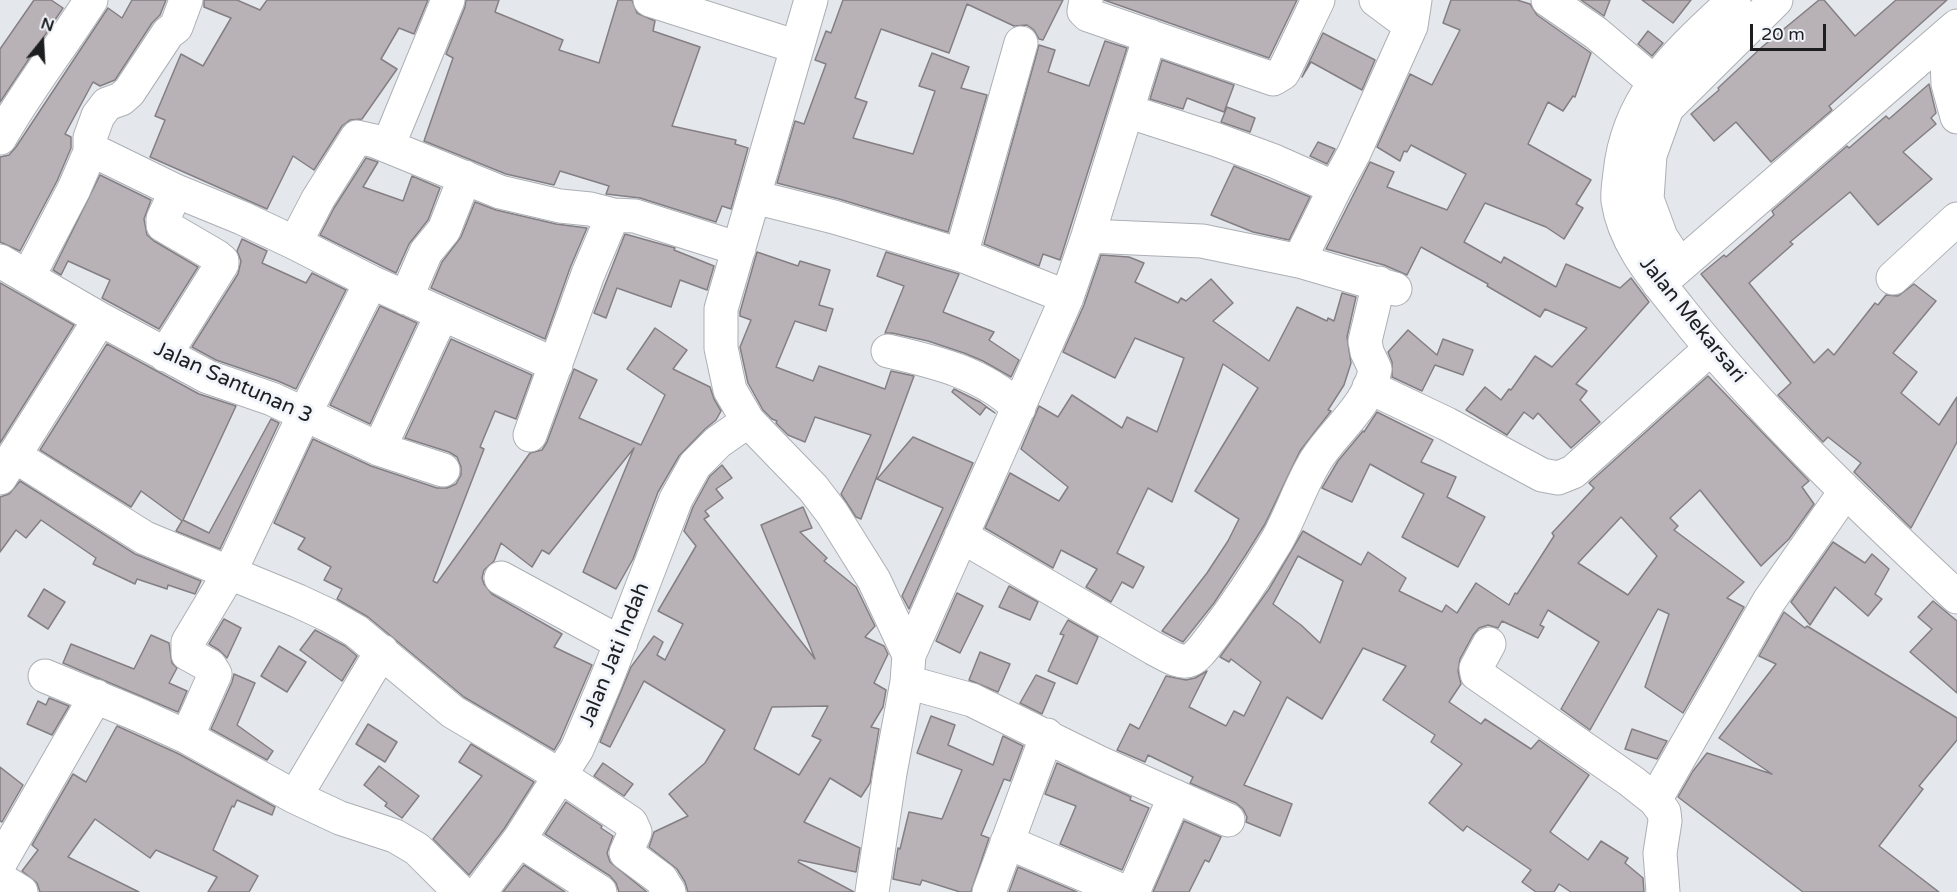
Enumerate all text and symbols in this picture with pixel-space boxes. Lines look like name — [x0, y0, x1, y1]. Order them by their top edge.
north arrow — [12, 12, 72, 72]
scale bar — [1753, 12, 1830, 50]
text: N — [38, 13, 57, 36]
text: 20 m — [1761, 23, 1805, 45]
street label: Jalan Mekarsari — [1633, 252, 1751, 388]
street label: Jalan Santunan 3 — [150, 337, 316, 429]
street label: Jalan Jati Indah — [575, 579, 655, 731]

